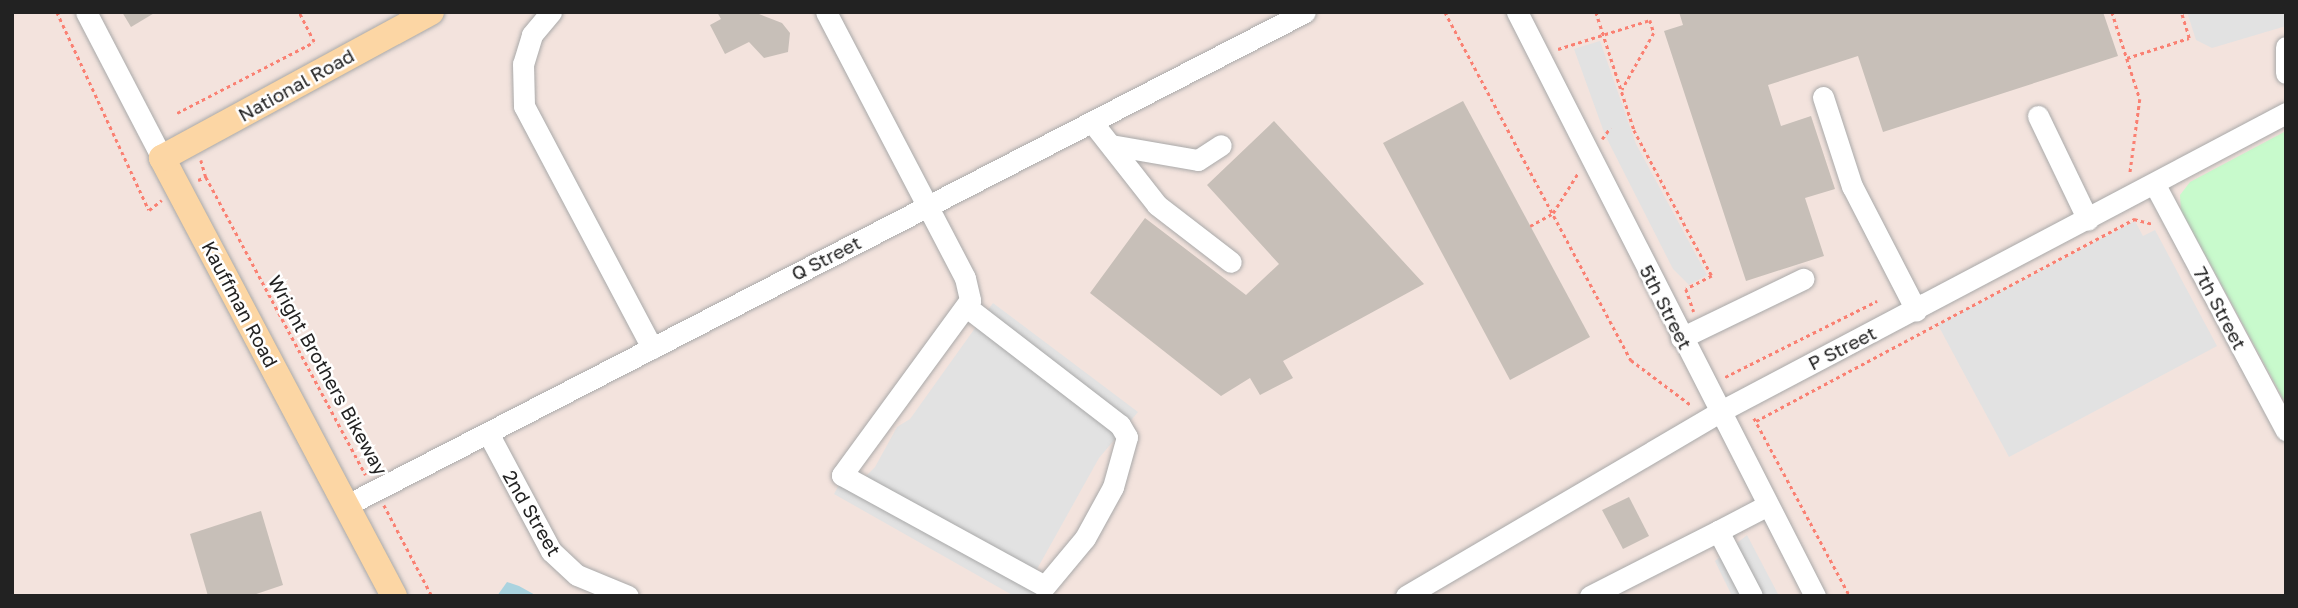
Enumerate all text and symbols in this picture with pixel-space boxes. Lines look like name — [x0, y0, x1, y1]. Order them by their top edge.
street label: National Road — [234, 44, 358, 126]
street label: Q Street — [787, 231, 865, 285]
street label: Kauffman Road — [197, 237, 283, 371]
street label: 5th Street — [1635, 261, 1697, 353]
street label: 7th Street — [2189, 263, 2251, 353]
street label: Wright Brothers Bikeway — [264, 271, 392, 479]
street label: P Street — [1804, 321, 1880, 375]
street label: 2nd Street — [498, 466, 566, 560]

